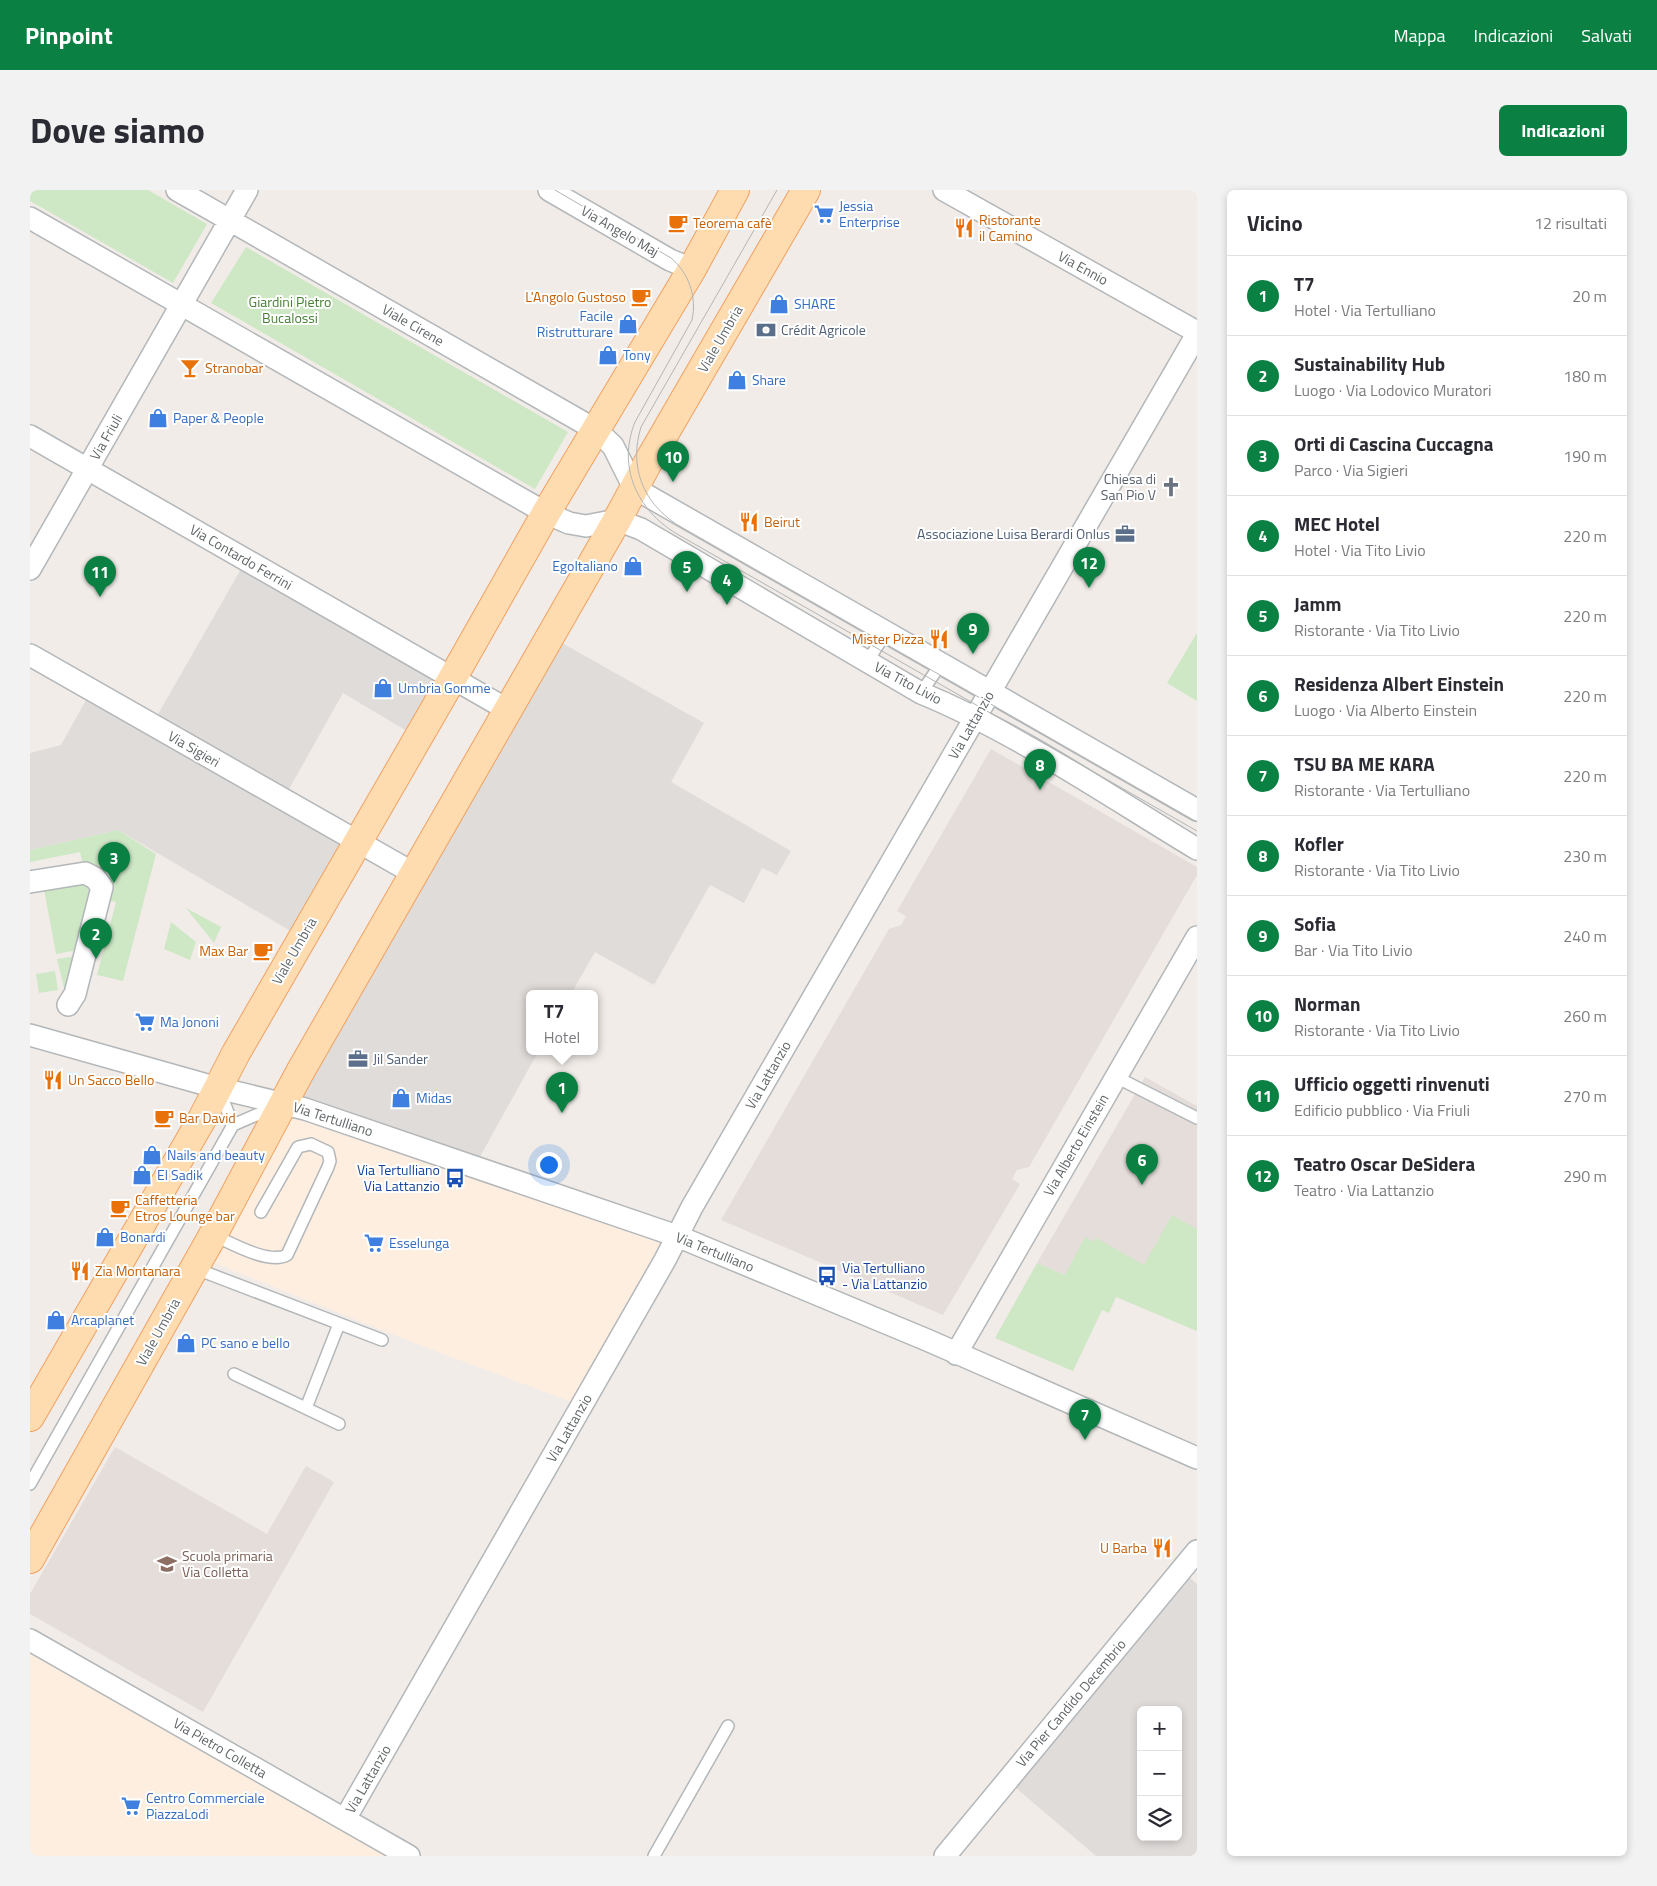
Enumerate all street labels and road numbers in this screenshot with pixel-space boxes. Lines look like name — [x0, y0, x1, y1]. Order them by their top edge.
street label: Via Angelo Maj — [577, 200, 663, 261]
street label: Via Ennio — [1054, 245, 1112, 290]
street label: Viale Cirene — [378, 298, 448, 351]
street label: Viale Umbria — [692, 301, 747, 376]
street label: Via Friuli — [84, 410, 127, 464]
street label: Via Contardo Ferrini — [186, 519, 297, 595]
street label: Via Tito Livio — [871, 656, 946, 709]
street label: Via Lattanzio — [942, 686, 999, 763]
street label: Via Sigieri — [164, 725, 224, 772]
street label: Viale Umbria — [266, 913, 321, 988]
street label: Via Lattanzio — [739, 1036, 796, 1113]
street label: Via Alberto Einstein — [1038, 1090, 1113, 1200]
street label: Via Tertulliano — [290, 1096, 376, 1141]
street label: Via Tertulliano — [673, 1226, 758, 1277]
street label: Viale Umbria — [130, 1294, 185, 1369]
street label: Via Lattanzio — [540, 1389, 597, 1466]
street label: Via Pier Candido Decembrio — [1011, 1634, 1131, 1771]
street label: Via Pietro Colletta — [170, 1712, 271, 1783]
street label: Via Lattanzio — [339, 1740, 396, 1817]

